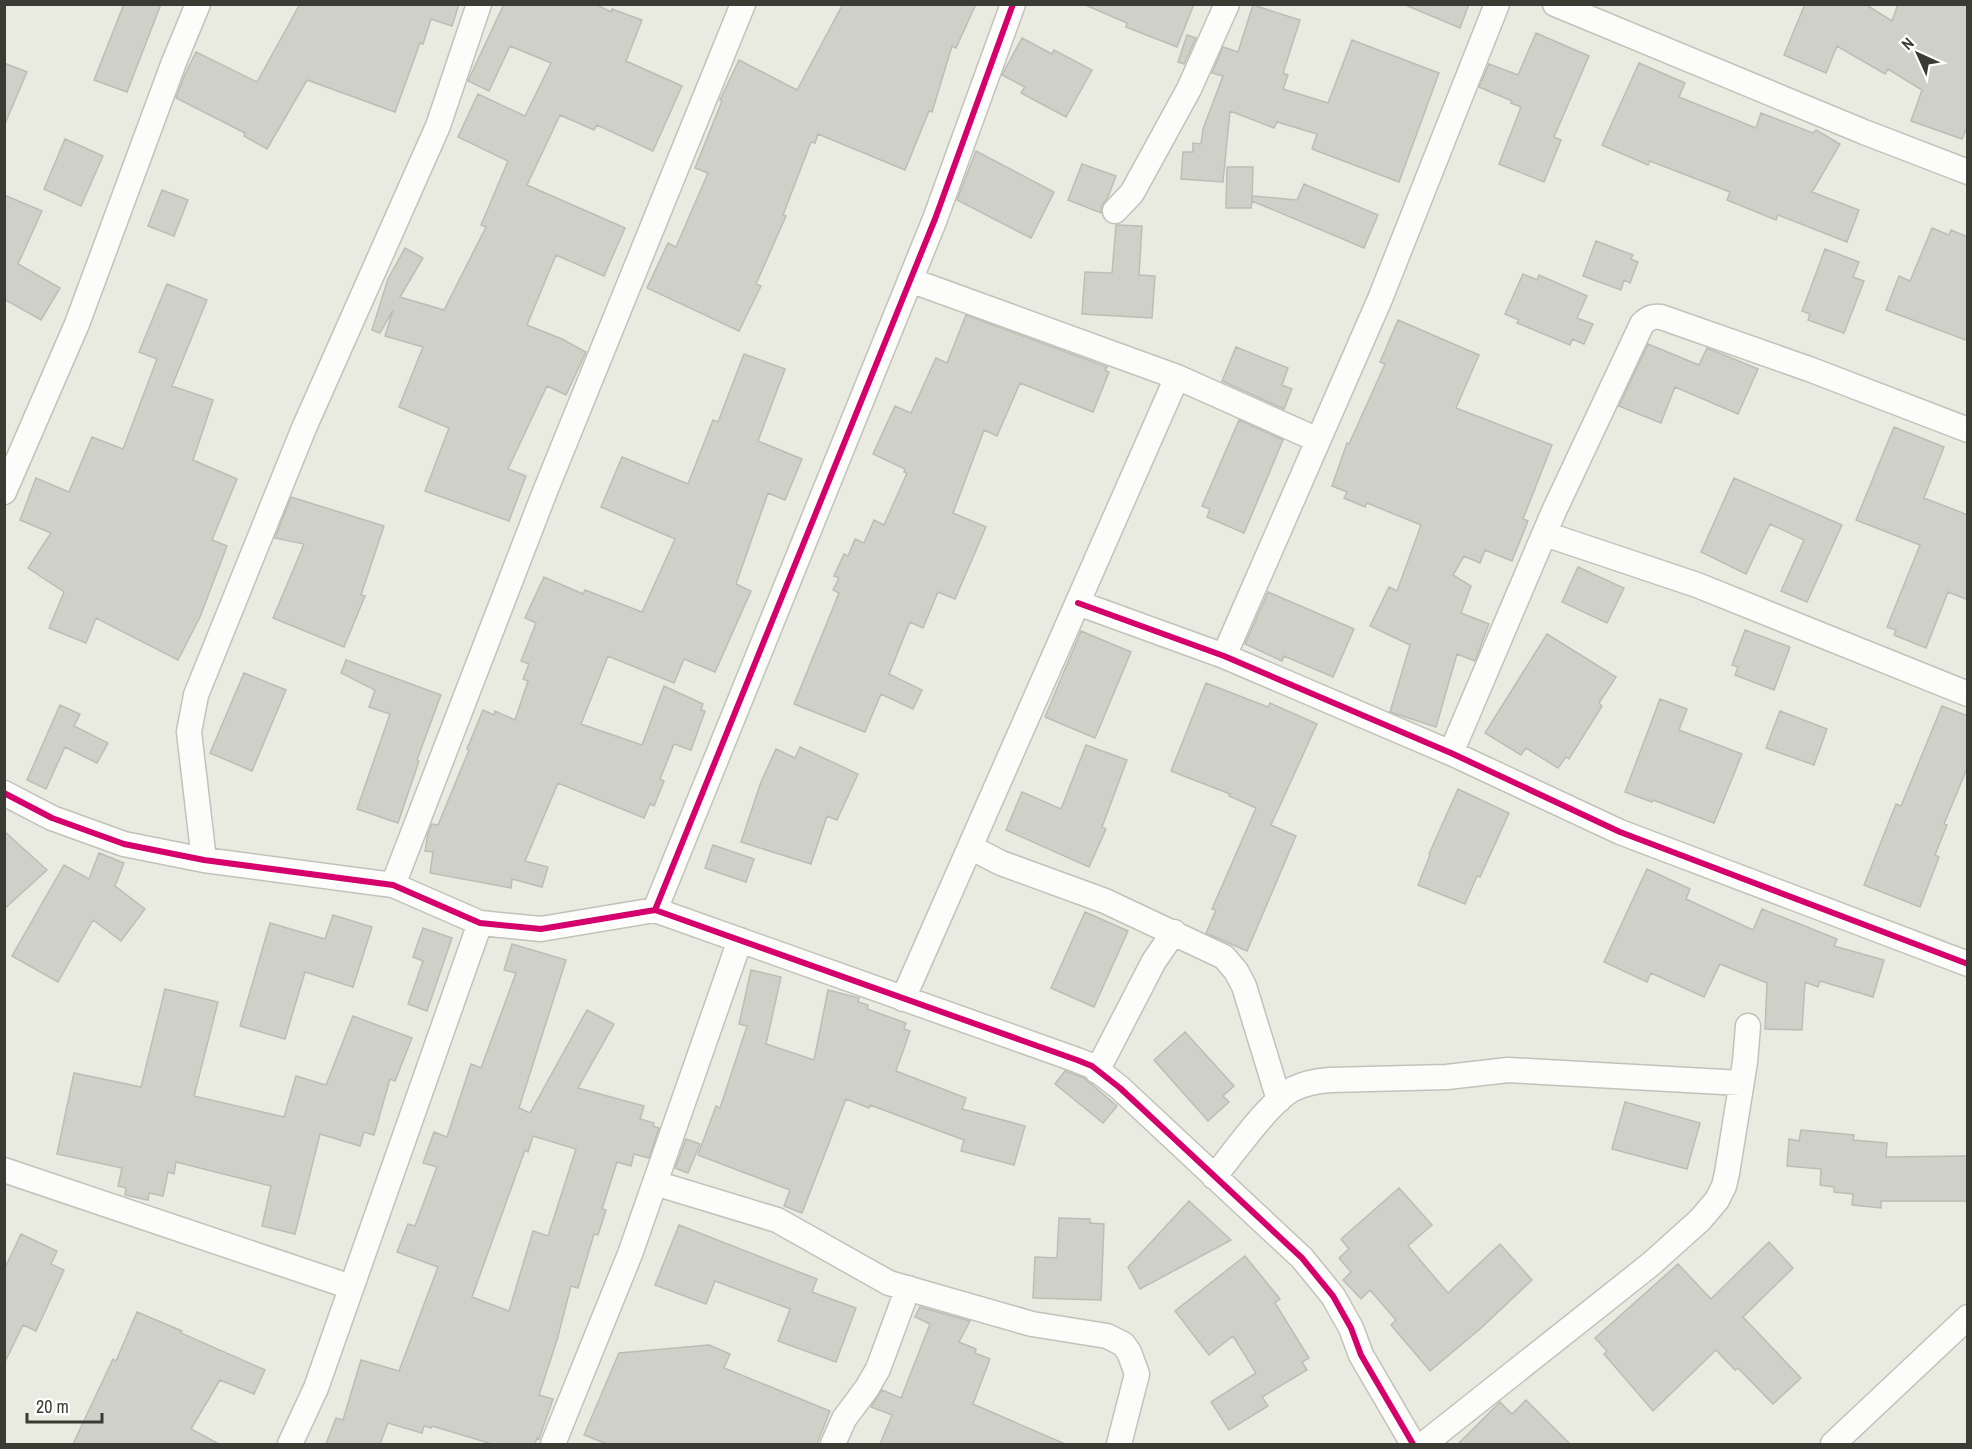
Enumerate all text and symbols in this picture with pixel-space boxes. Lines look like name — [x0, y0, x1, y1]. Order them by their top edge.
north arrow — [1888, 24, 1948, 84]
text: N — [1896, 32, 1919, 55]
scale bar — [27, 1386, 102, 1424]
text: 20 m — [36, 1394, 69, 1419]

